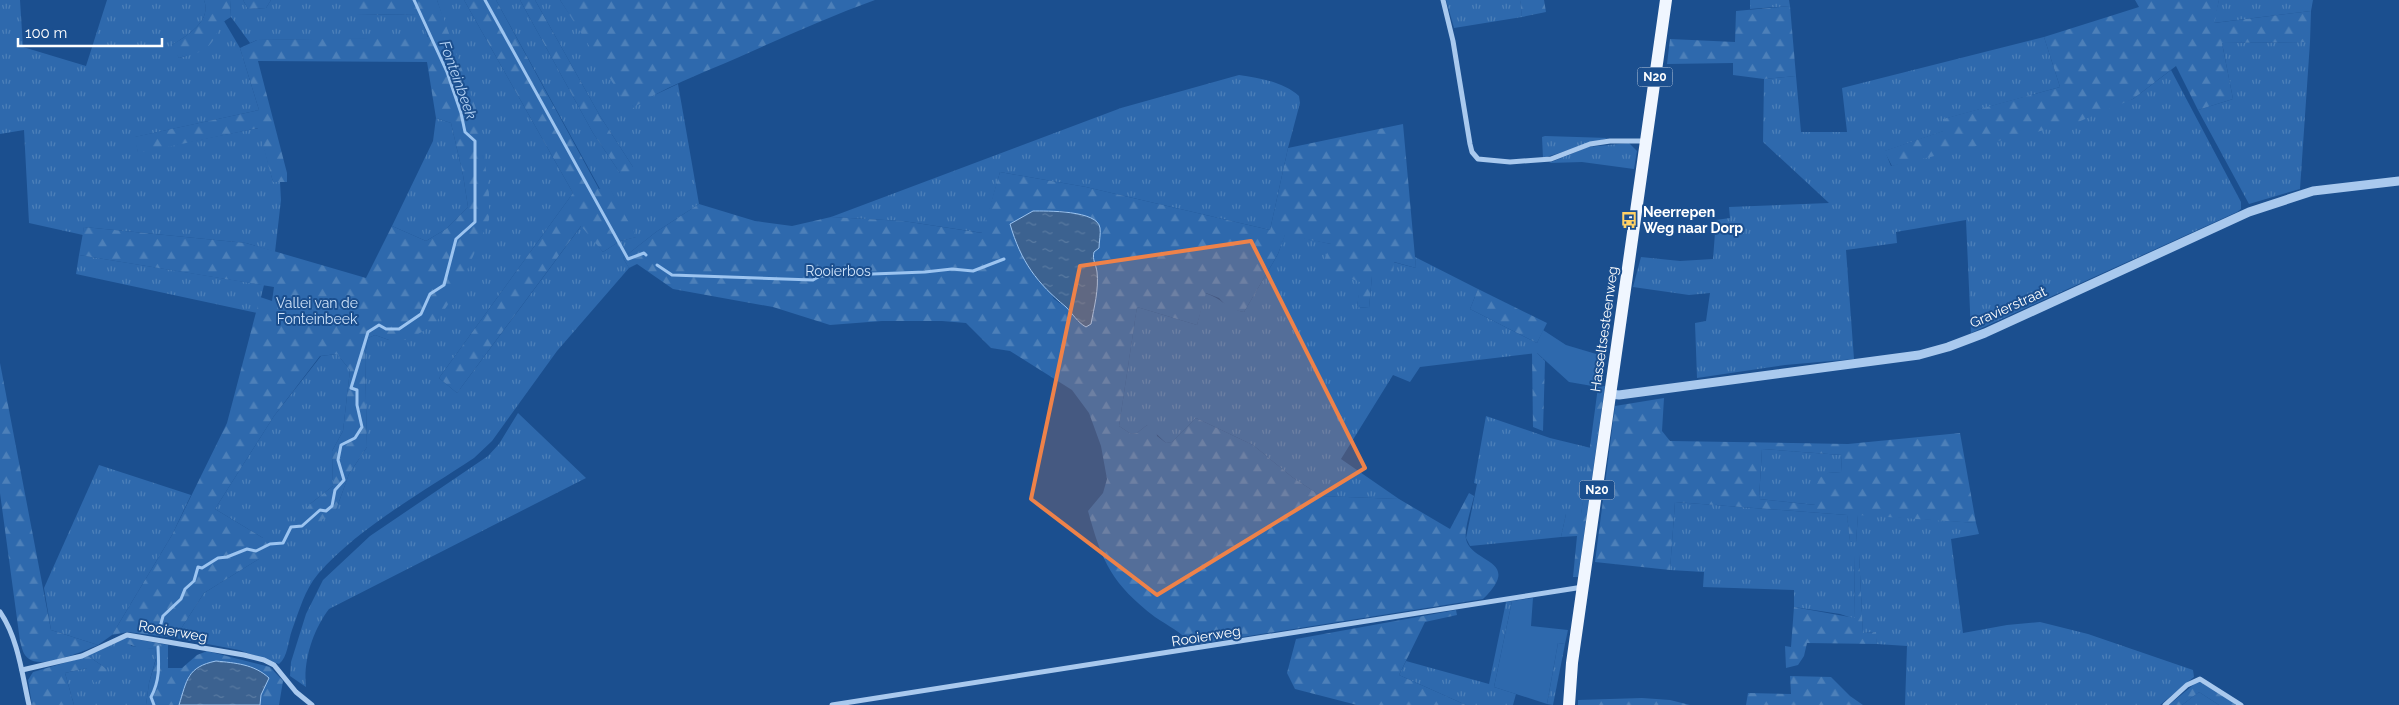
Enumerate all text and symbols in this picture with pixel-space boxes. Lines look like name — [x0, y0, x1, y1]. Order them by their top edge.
scale bar — [18, 15, 161, 47]
text: 100 m — [25, 24, 67, 42]
water label: Fonteinbeek — [435, 38, 481, 122]
road number: N20 — [1638, 68, 1672, 86]
place label: Neerrepen Weg naar Dorp — [1643, 204, 1743, 236]
bus stop icon: Neerrepen Weg naar Dorp — [1619, 210, 1639, 230]
park label: Rooierbos — [805, 263, 871, 279]
street label: Hasseltsesteenweg — [1587, 265, 1621, 393]
street label: Gravierstraat — [1967, 283, 2049, 331]
park label: Vallei van de Fonteinbeek — [276, 295, 358, 327]
road number: N20 — [1580, 480, 1614, 500]
street label: Rooierweg — [137, 617, 209, 645]
street label: Rooierweg — [1170, 623, 1242, 649]

